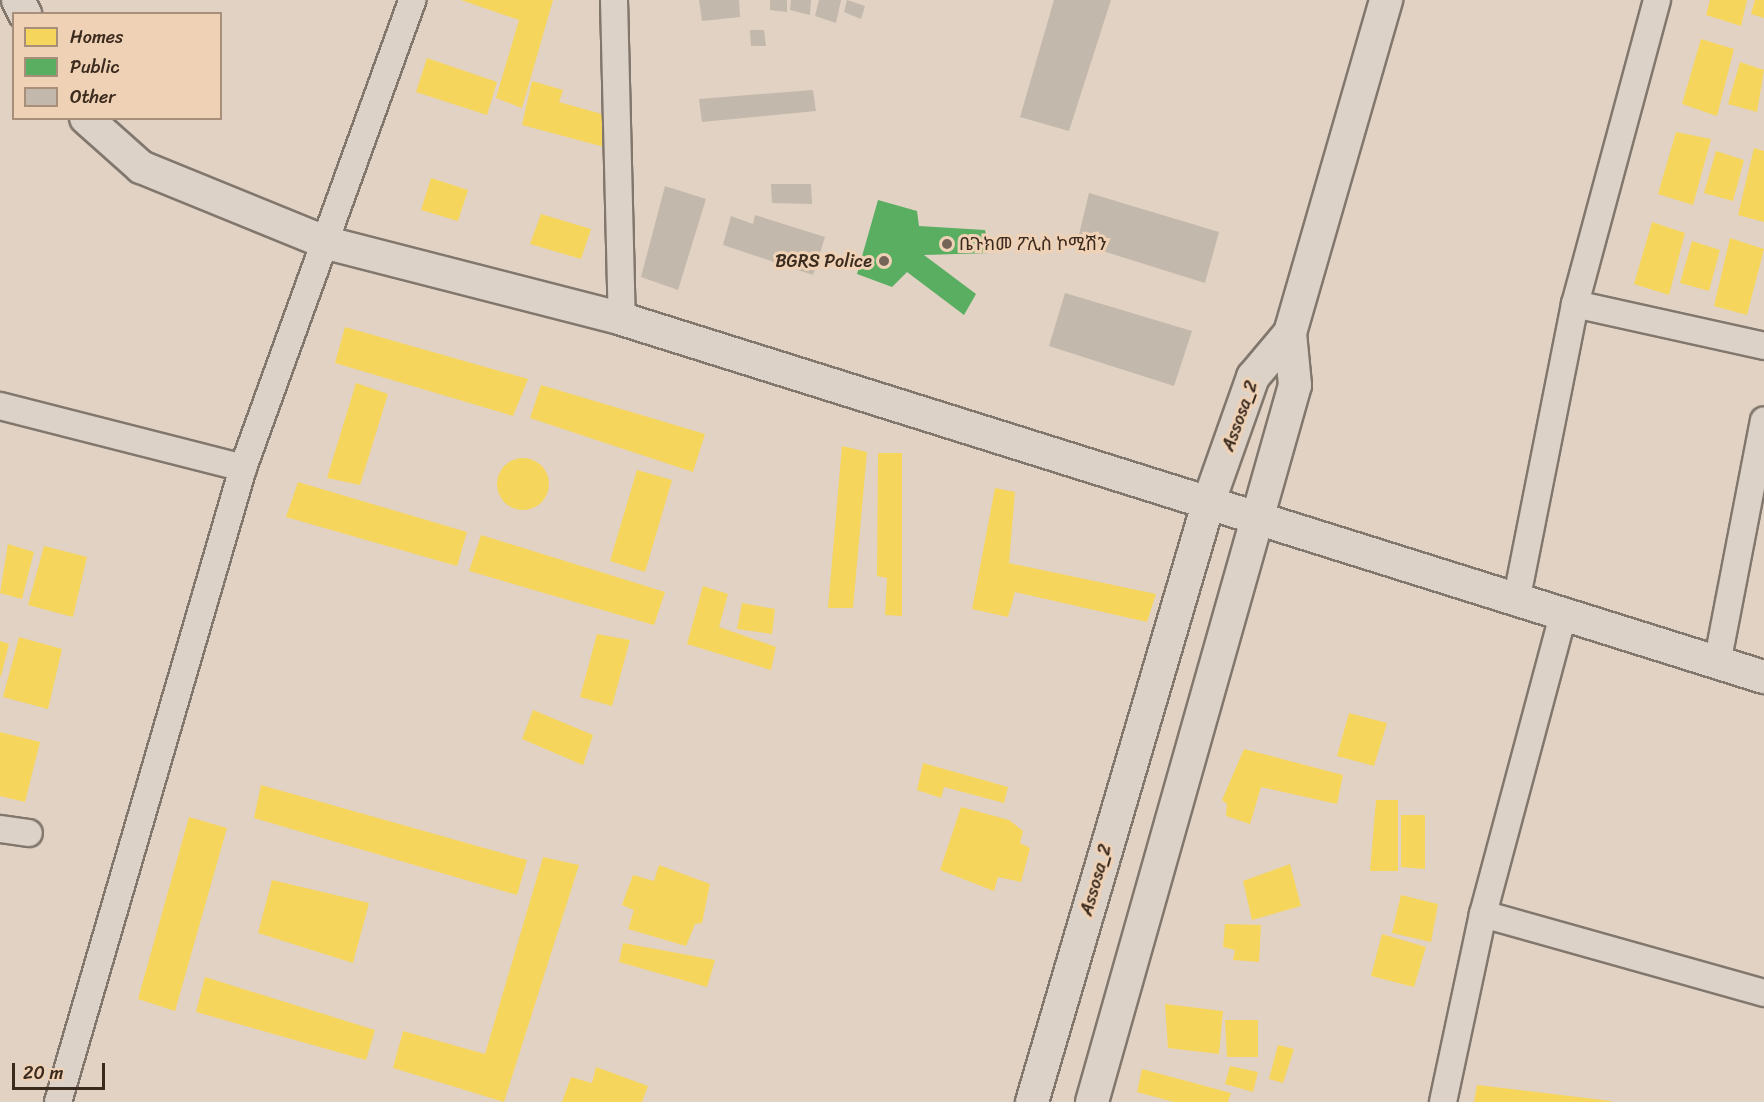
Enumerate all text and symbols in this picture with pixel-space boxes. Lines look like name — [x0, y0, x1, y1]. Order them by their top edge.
legend — [12, 12, 222, 120]
text: Homes — [70, 21, 123, 53]
text: Public — [70, 51, 120, 83]
text: Other — [70, 81, 116, 113]
place label: ቤጉክመ ፖሊስ ኮሚሽን — [959, 233, 1106, 255]
marker: ቤጉክመ ፖሊስ ኮሚሽን — [940, 237, 954, 251]
place label: BGRS Police — [775, 250, 872, 272]
marker: BGRS Police — [877, 254, 891, 268]
street label: Assosa_2 — [1217, 378, 1263, 454]
street label: Assosa_2 — [1076, 842, 1116, 918]
scale bar — [15, 1051, 108, 1089]
text: 20 m — [23, 1057, 63, 1089]

